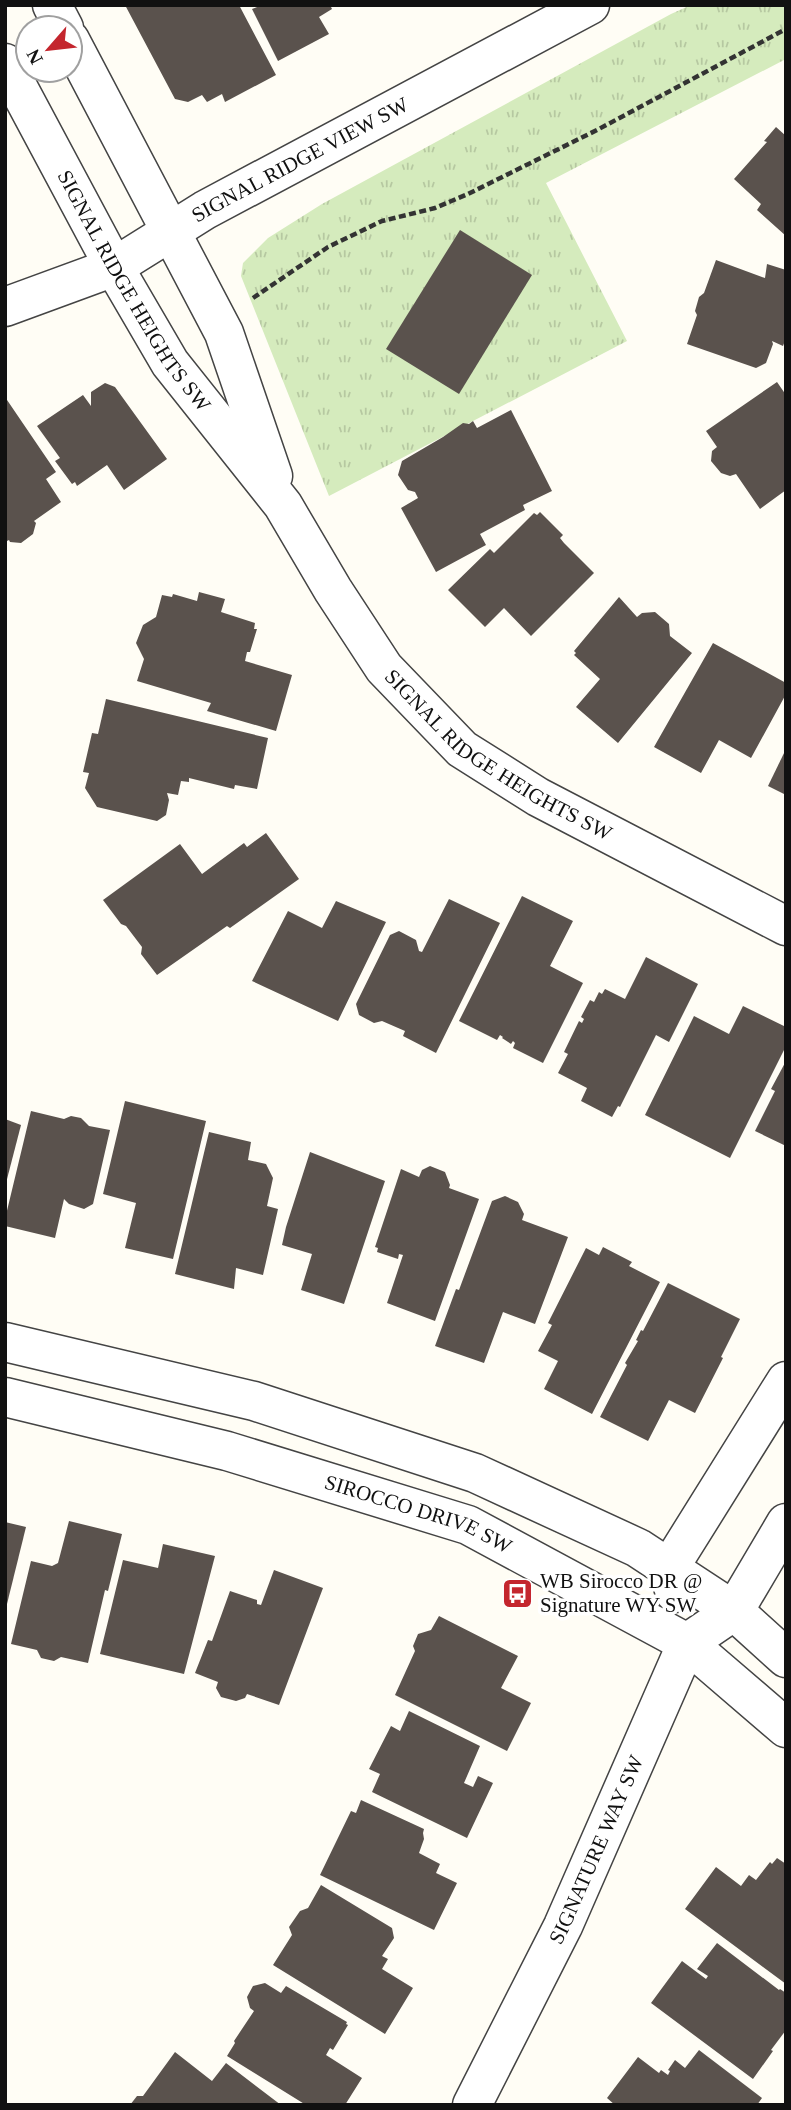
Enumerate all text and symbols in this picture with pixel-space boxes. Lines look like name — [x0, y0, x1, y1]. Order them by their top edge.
north arrow — [14, 14, 84, 84]
text: N — [22, 46, 47, 68]
street label: SIGNAL RIDGE VIEW SW — [187, 92, 412, 227]
street label: SIGNAL RIDGE HEIGHTS SW — [52, 166, 216, 416]
street label: SIGNAL RIDGE HEIGHTS SW — [380, 664, 616, 845]
street label: SIROCCO DRIVE SW — [322, 1470, 516, 1558]
place label: WB Sirocco DR @ Signature WY SW — [540, 1569, 702, 1617]
bus stop icon: WB Sirocco DR @ Signature WY SW — [500, 1576, 534, 1610]
street label: SIGNATURE WAY SW — [544, 1752, 648, 1948]

